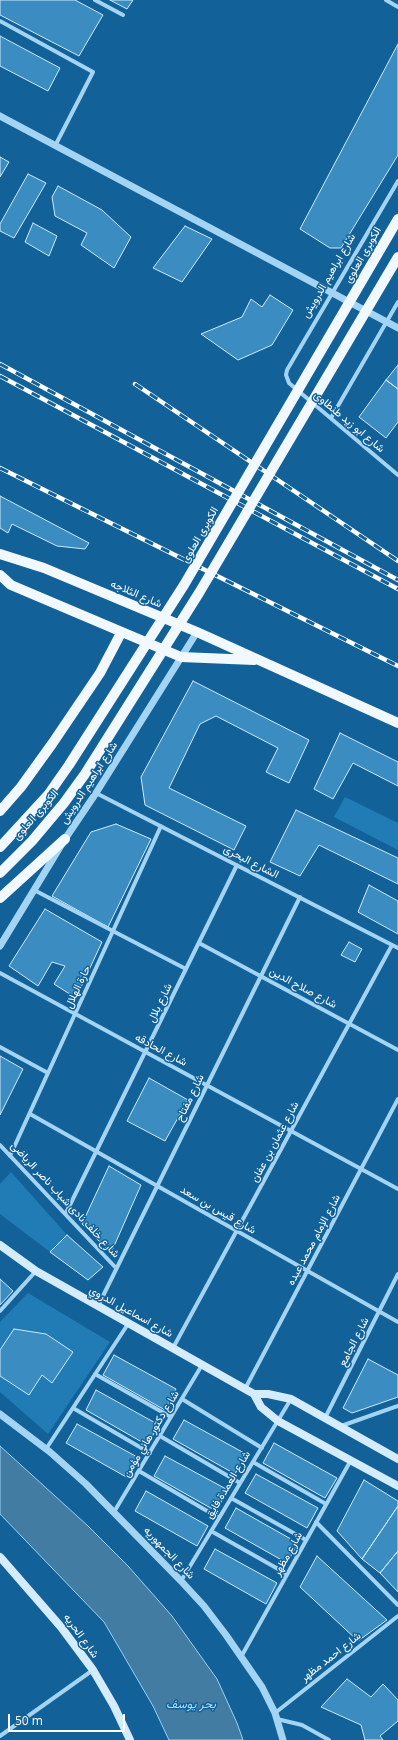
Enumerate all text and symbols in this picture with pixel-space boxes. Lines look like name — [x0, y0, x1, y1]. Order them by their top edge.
street label: الكوبرى العلوى — [342, 225, 384, 285]
street label: شارع ابراهيم الدرويش — [299, 231, 359, 321]
street label: شارع ابو زيد طنطاوى — [311, 389, 387, 455]
street label: الكوبرى العلوى — [179, 505, 221, 565]
street label: شارع الثلاجه — [108, 577, 164, 611]
street label: شارع ابراهيم الدرويش — [57, 739, 121, 827]
street label: الكوبرى العلوى — [11, 787, 61, 843]
street label: الشارع البحرى — [221, 842, 281, 882]
street label: حارة الهلال — [62, 963, 94, 1011]
street label: شارع صلاح الدين — [267, 965, 339, 1011]
street label: شارع بلال — [145, 981, 175, 1025]
street label: شارع الحادقه — [133, 1031, 189, 1069]
street label: شارع مفتاح — [173, 1072, 207, 1124]
street label: شارع عثمان بن عفان — [248, 1099, 302, 1185]
street label: شارع خلف نادى شباب ناصر الرياضى — [8, 1139, 122, 1261]
street label: شارع قيس بن سعد — [178, 1183, 258, 1237]
street label: شارع الإمام محمد عبده — [285, 1192, 343, 1288]
street label: شارع اسماعيل الدروي — [87, 1284, 175, 1340]
street label: شارع الجامع — [336, 1315, 372, 1369]
street label: شارع دكتور هاني مؤمن — [120, 1388, 182, 1480]
street label: شارع العمدة فايق — [203, 1449, 253, 1521]
street label: شارع الجمهوريه — [141, 1524, 197, 1582]
street label: شارع مظهر — [271, 1530, 305, 1578]
street label: شارع الحريه — [61, 1611, 101, 1661]
street label: شارع احمد مظهر — [298, 1629, 364, 1685]
water label: بحر يوسف — [166, 1698, 216, 1712]
scale bar — [10, 1706, 127, 1732]
text: 50 m — [15, 1712, 43, 1729]

